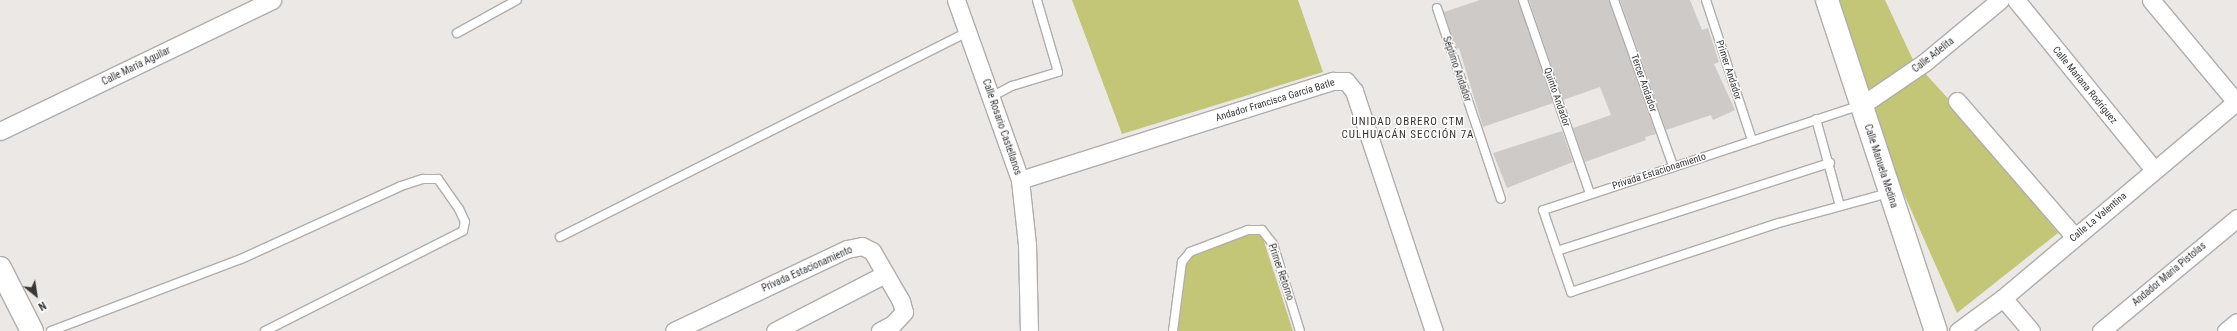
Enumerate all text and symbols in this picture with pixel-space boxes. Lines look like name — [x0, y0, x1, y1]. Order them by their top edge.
street label: Séptimo Andador — [1440, 35, 1474, 103]
street label: Calle Adelita — [1910, 35, 1956, 75]
street label: Primer Andador — [1714, 39, 1744, 101]
street label: Calle María Aguilar — [100, 44, 172, 88]
street label: Calle Mariana Rodríguez — [2050, 44, 2120, 126]
street label: Tercer Andador — [1628, 52, 1660, 114]
street label: Quinto Andador — [1541, 66, 1573, 128]
street label: Andador Francisca García Batle — [1214, 76, 1336, 124]
street label: Calle Rosario Castellanos — [980, 77, 1024, 177]
district label: UNIDAD OBRERO CTM CULHUACÁN SECCIÓN 7A — [1342, 116, 1474, 142]
street label: Calle Manuela Medina — [1862, 123, 1900, 209]
street label: Privada Estacionamiento — [1611, 150, 1707, 192]
street label: Calle La Valentina — [2067, 190, 2129, 244]
street label: Andador María Pistolas — [2130, 240, 2208, 308]
street label: Primer Retorno — [1266, 242, 1296, 302]
street label: Privada Estacionamiento — [760, 244, 854, 294]
north arrow — [16, 275, 56, 315]
text: N — [36, 299, 48, 313]

